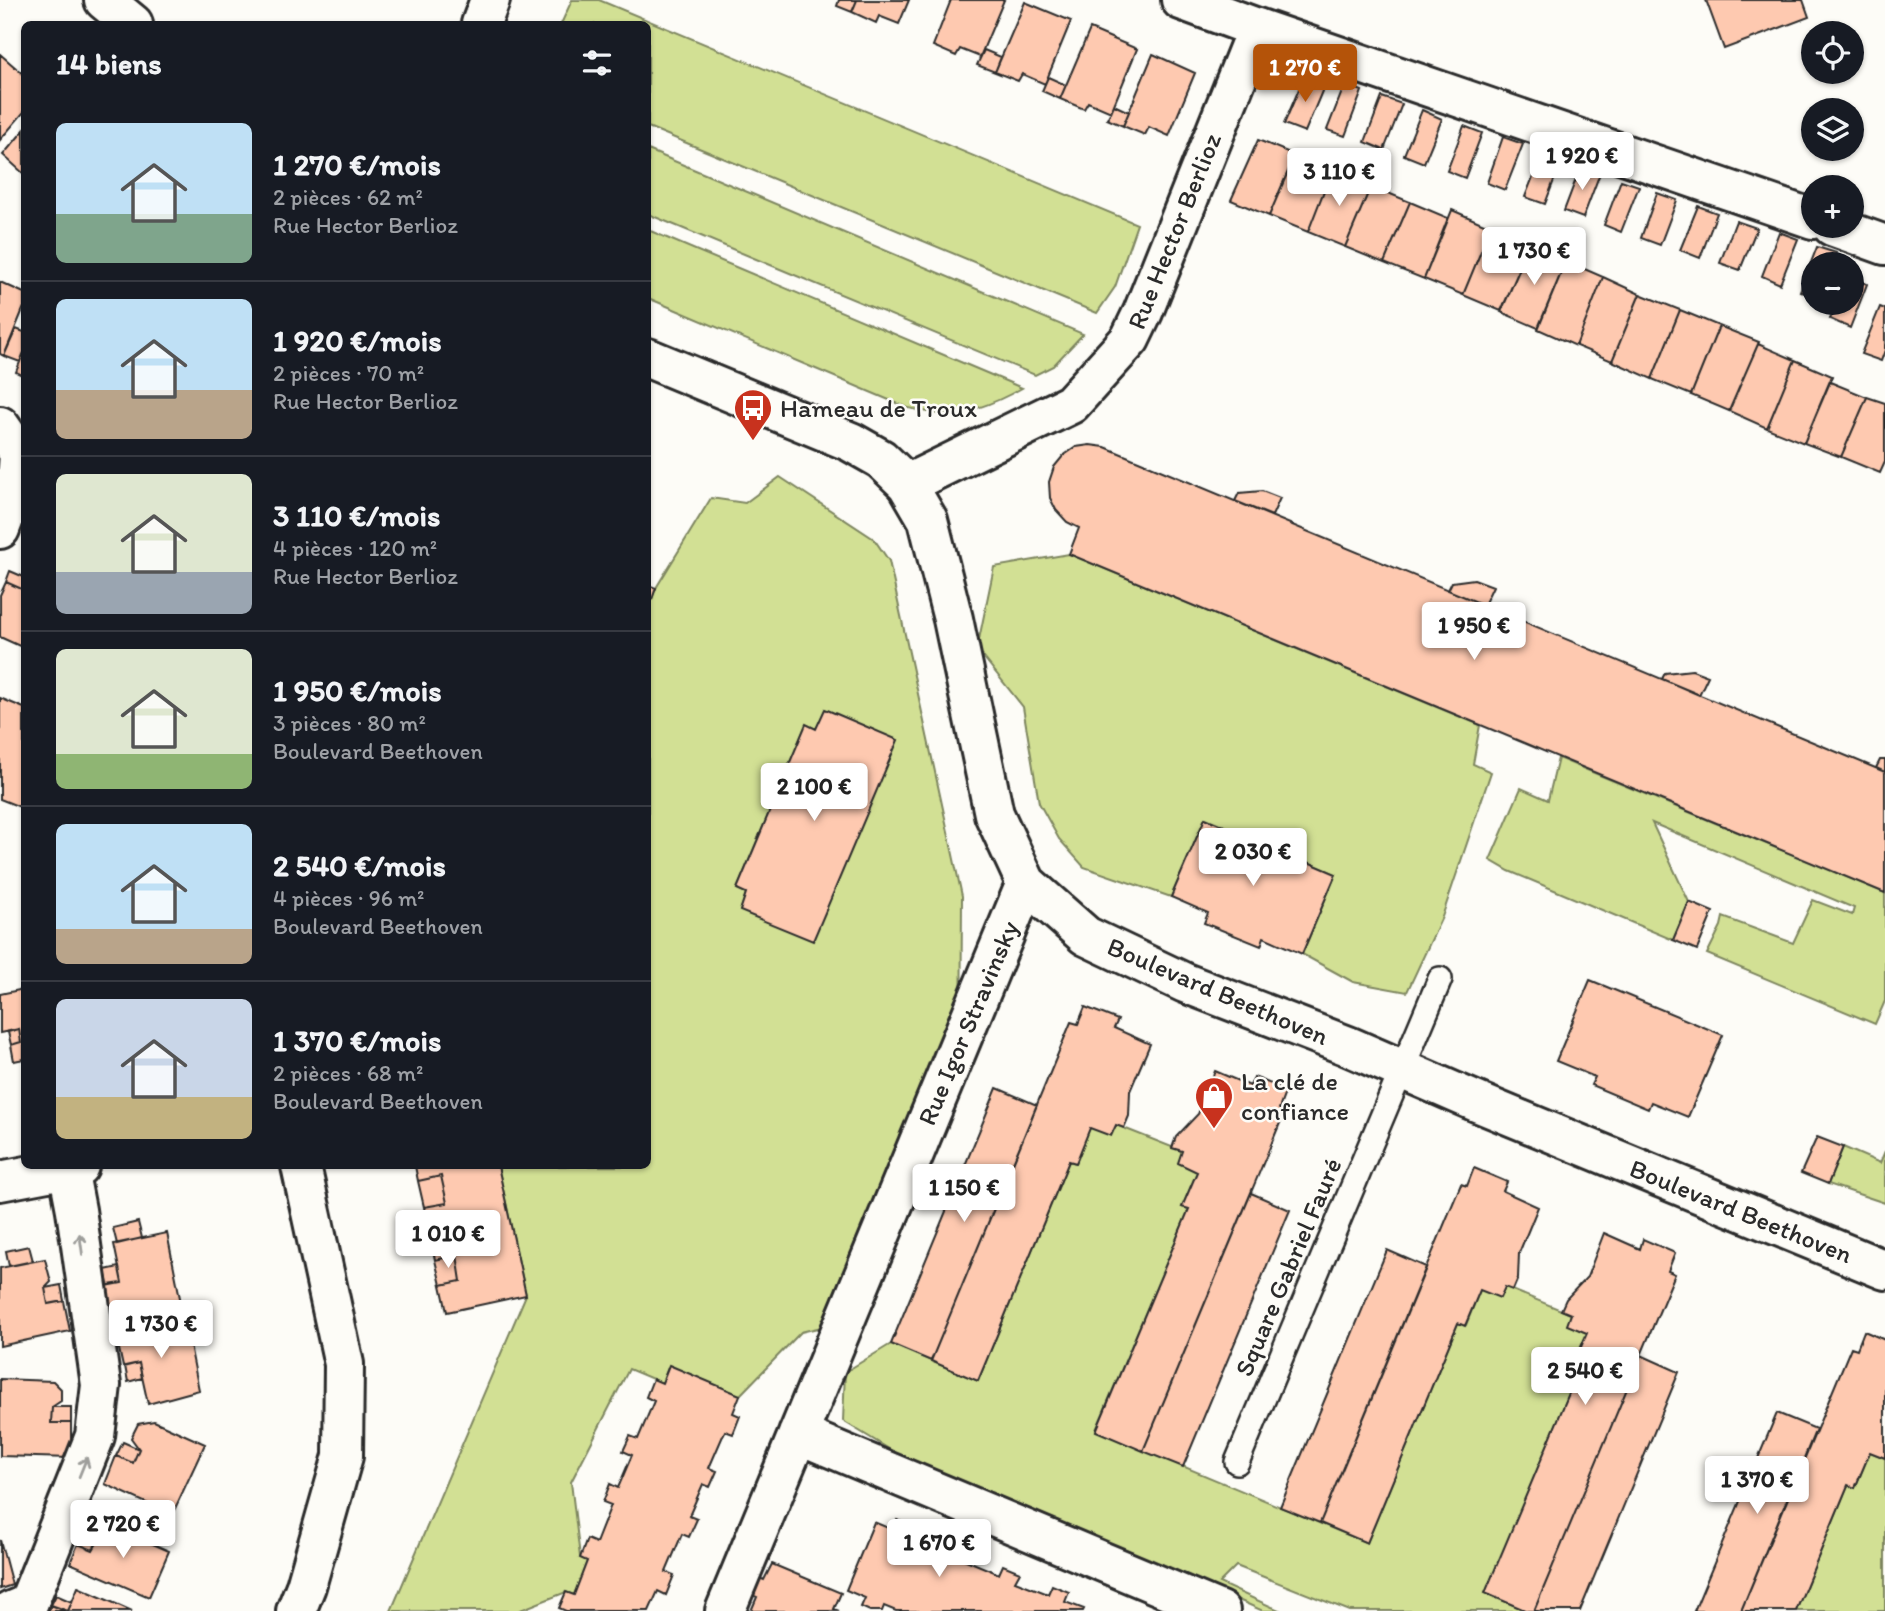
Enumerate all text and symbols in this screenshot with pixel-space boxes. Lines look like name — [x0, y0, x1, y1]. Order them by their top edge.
map controls — [1801, 21, 1864, 315]
button: locate — [1801, 21, 1864, 84]
icon: filters — [578, 44, 616, 82]
pin: 1 270 € — [1240, 44, 1370, 104]
text: 14 biens — [56, 45, 162, 82]
text: 1 270 € — [1269, 53, 1341, 81]
button: layers — [1801, 98, 1864, 161]
street label: Rue Hector Berlioz — [1120, 128, 1228, 334]
pin: 1 920 € — [1517, 132, 1647, 192]
text: 1 920 € — [1546, 141, 1618, 169]
text: 1 270 €/mois — [273, 146, 441, 183]
pin: 3 110 € — [1274, 148, 1404, 208]
icon: home — [112, 151, 196, 235]
text: 3 110 € — [1303, 157, 1375, 185]
button: + — [1801, 175, 1864, 238]
text: 2 pièces · 62 m² — [273, 183, 423, 211]
text: Rue Hector Berlioz — [273, 211, 458, 239]
pin: 1 730 € — [1469, 228, 1599, 287]
text: 1 730 € — [1498, 236, 1570, 264]
button: − — [1801, 252, 1864, 315]
text: 1 920 €/mois — [273, 322, 442, 359]
icon: home — [112, 327, 196, 411]
text: 2 pièces · 70 m² — [273, 359, 424, 387]
text: Rue Hector Berlioz — [273, 387, 458, 415]
bus stop icon: Hameau de Troux — [732, 387, 774, 442]
place label: Hameau de Troux — [780, 392, 977, 424]
text: 3 110 €/mois — [273, 497, 440, 534]
icon: home — [112, 502, 196, 586]
text: 4 pièces · 120 m² — [273, 534, 437, 562]
text: Rue Hector Berlioz — [273, 562, 458, 590]
pin: 1 950 € — [1409, 602, 1539, 662]
text: 1 950 € — [1438, 611, 1510, 639]
text: 1 950 €/mois — [273, 672, 442, 709]
icon: home — [112, 677, 196, 761]
text: 3 pièces · 80 m² — [273, 709, 426, 737]
text: Boulevard Beethoven — [273, 737, 483, 765]
pin: 2 100 € — [749, 764, 879, 823]
text: 2 100 € — [777, 772, 851, 800]
pin: 2 030 € — [1188, 828, 1318, 888]
text: 2 030 € — [1215, 837, 1291, 865]
text: 2 540 €/mois — [273, 847, 446, 884]
icon: home — [112, 852, 196, 936]
text: 4 pièces · 96 m² — [273, 884, 425, 912]
text: Boulevard Beethoven — [273, 912, 483, 940]
street label: Rue Igor Stravinsky — [910, 916, 1026, 1130]
street label: Boulevard Beethoven — [1103, 930, 1333, 1052]
text: 1 370 €/mois — [273, 1022, 441, 1059]
icon: home — [112, 1027, 196, 1111]
text: 2 pièces · 68 m² — [273, 1059, 423, 1087]
place label: La clé de confiance — [1241, 1065, 1349, 1127]
shop icon: La clé de confiance — [1193, 1075, 1235, 1130]
text: Boulevard Beethoven — [273, 1087, 483, 1115]
street label: Boulevard Beethoven — [1625, 1152, 1857, 1270]
street label: Square Gabriel Fauré — [1228, 1153, 1348, 1381]
pin: 1 150 € — [899, 1164, 1029, 1224]
text: 1 150 € — [928, 1173, 1000, 1201]
pin: 1 010 € — [383, 1210, 513, 1270]
text: 1 010 € — [411, 1219, 485, 1247]
one-way arrow — [74, 1233, 87, 1255]
pin: 1 730 € — [96, 1300, 226, 1360]
text: 1 730 € — [125, 1309, 197, 1337]
pin: 2 540 € — [1520, 1348, 1650, 1407]
text: 2 540 € — [1547, 1356, 1623, 1384]
pin: 1 370 € — [1692, 1456, 1822, 1516]
one-way arrow — [77, 1457, 90, 1478]
text: 1 370 € — [1721, 1465, 1793, 1493]
pin: 2 720 € — [58, 1500, 188, 1560]
text: 2 720 € — [86, 1509, 160, 1537]
pin: 1 670 € — [874, 1520, 1004, 1579]
text: 1 670 € — [903, 1528, 975, 1556]

